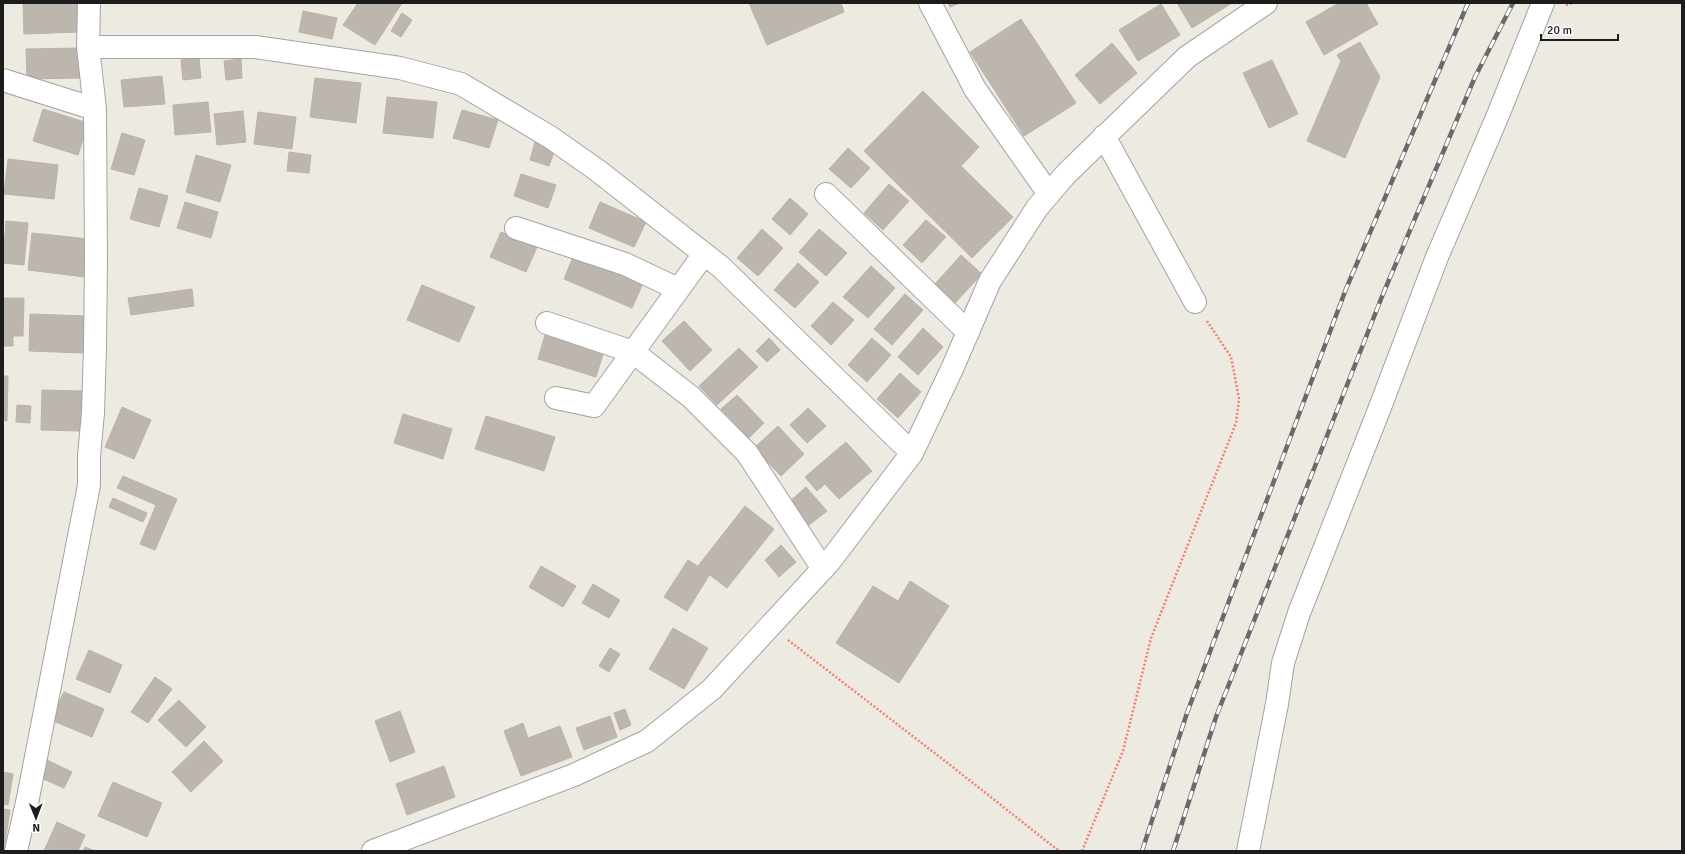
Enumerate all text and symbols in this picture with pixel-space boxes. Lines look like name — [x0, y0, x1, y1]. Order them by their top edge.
scale bar — [1541, 16, 1618, 42]
text: 20 m — [1547, 23, 1572, 38]
north arrow — [16, 798, 56, 838]
text: N — [32, 821, 40, 834]

